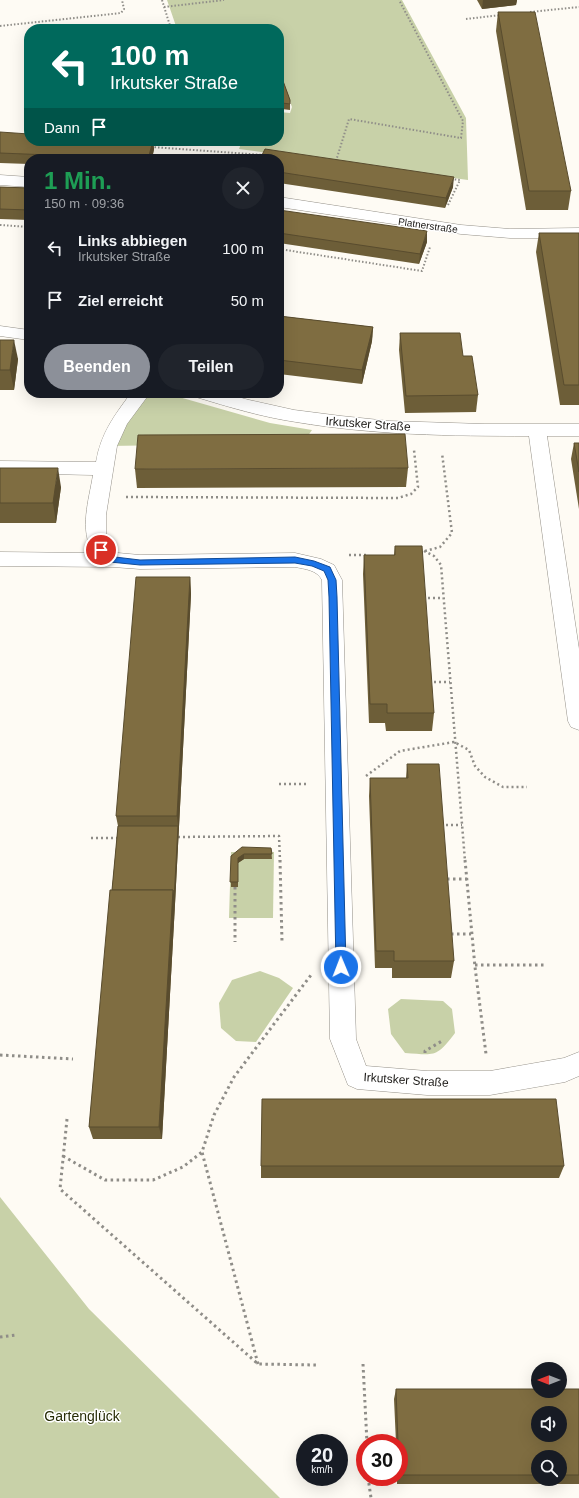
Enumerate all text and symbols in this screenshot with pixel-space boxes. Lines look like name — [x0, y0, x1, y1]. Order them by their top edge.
icon: left — [44, 40, 96, 92]
text: 100 m — [110, 40, 189, 71]
text: Irkutsker Straße — [110, 73, 238, 93]
icon: arrive — [88, 116, 110, 138]
text: Dann — [44, 119, 80, 136]
text: 1 Min. — [44, 167, 112, 194]
button: close — [222, 167, 264, 209]
text: 150 m · 09:36 — [44, 196, 124, 211]
street label: Platnerstraße — [397, 216, 459, 235]
text: Links abbiegen — [78, 232, 187, 249]
icon: left — [44, 237, 66, 259]
text: 100 m — [222, 240, 264, 257]
text: Irkutsker Straße — [78, 249, 170, 264]
icon: arrive — [44, 289, 66, 311]
text: Ziel erreicht — [78, 292, 163, 309]
text: 50 m — [231, 292, 264, 309]
button: Beenden — [44, 344, 150, 390]
button: Teilen — [158, 344, 264, 390]
street label: Irkutsker Straße — [325, 414, 411, 434]
pin — [84, 533, 118, 567]
icon: arrive — [90, 539, 112, 561]
position arrow — [320, 946, 362, 988]
street label: Irkutsker Straße — [363, 1070, 449, 1090]
north arrow — [531, 1362, 567, 1398]
map controls — [531, 1362, 567, 1486]
button: sound — [531, 1406, 567, 1442]
park label: Gartenglück — [44, 1408, 121, 1424]
speed limit sign: 30 — [356, 1434, 408, 1486]
text: 20 — [311, 1444, 333, 1466]
button: search — [531, 1450, 567, 1486]
text: km/h — [311, 1464, 333, 1475]

